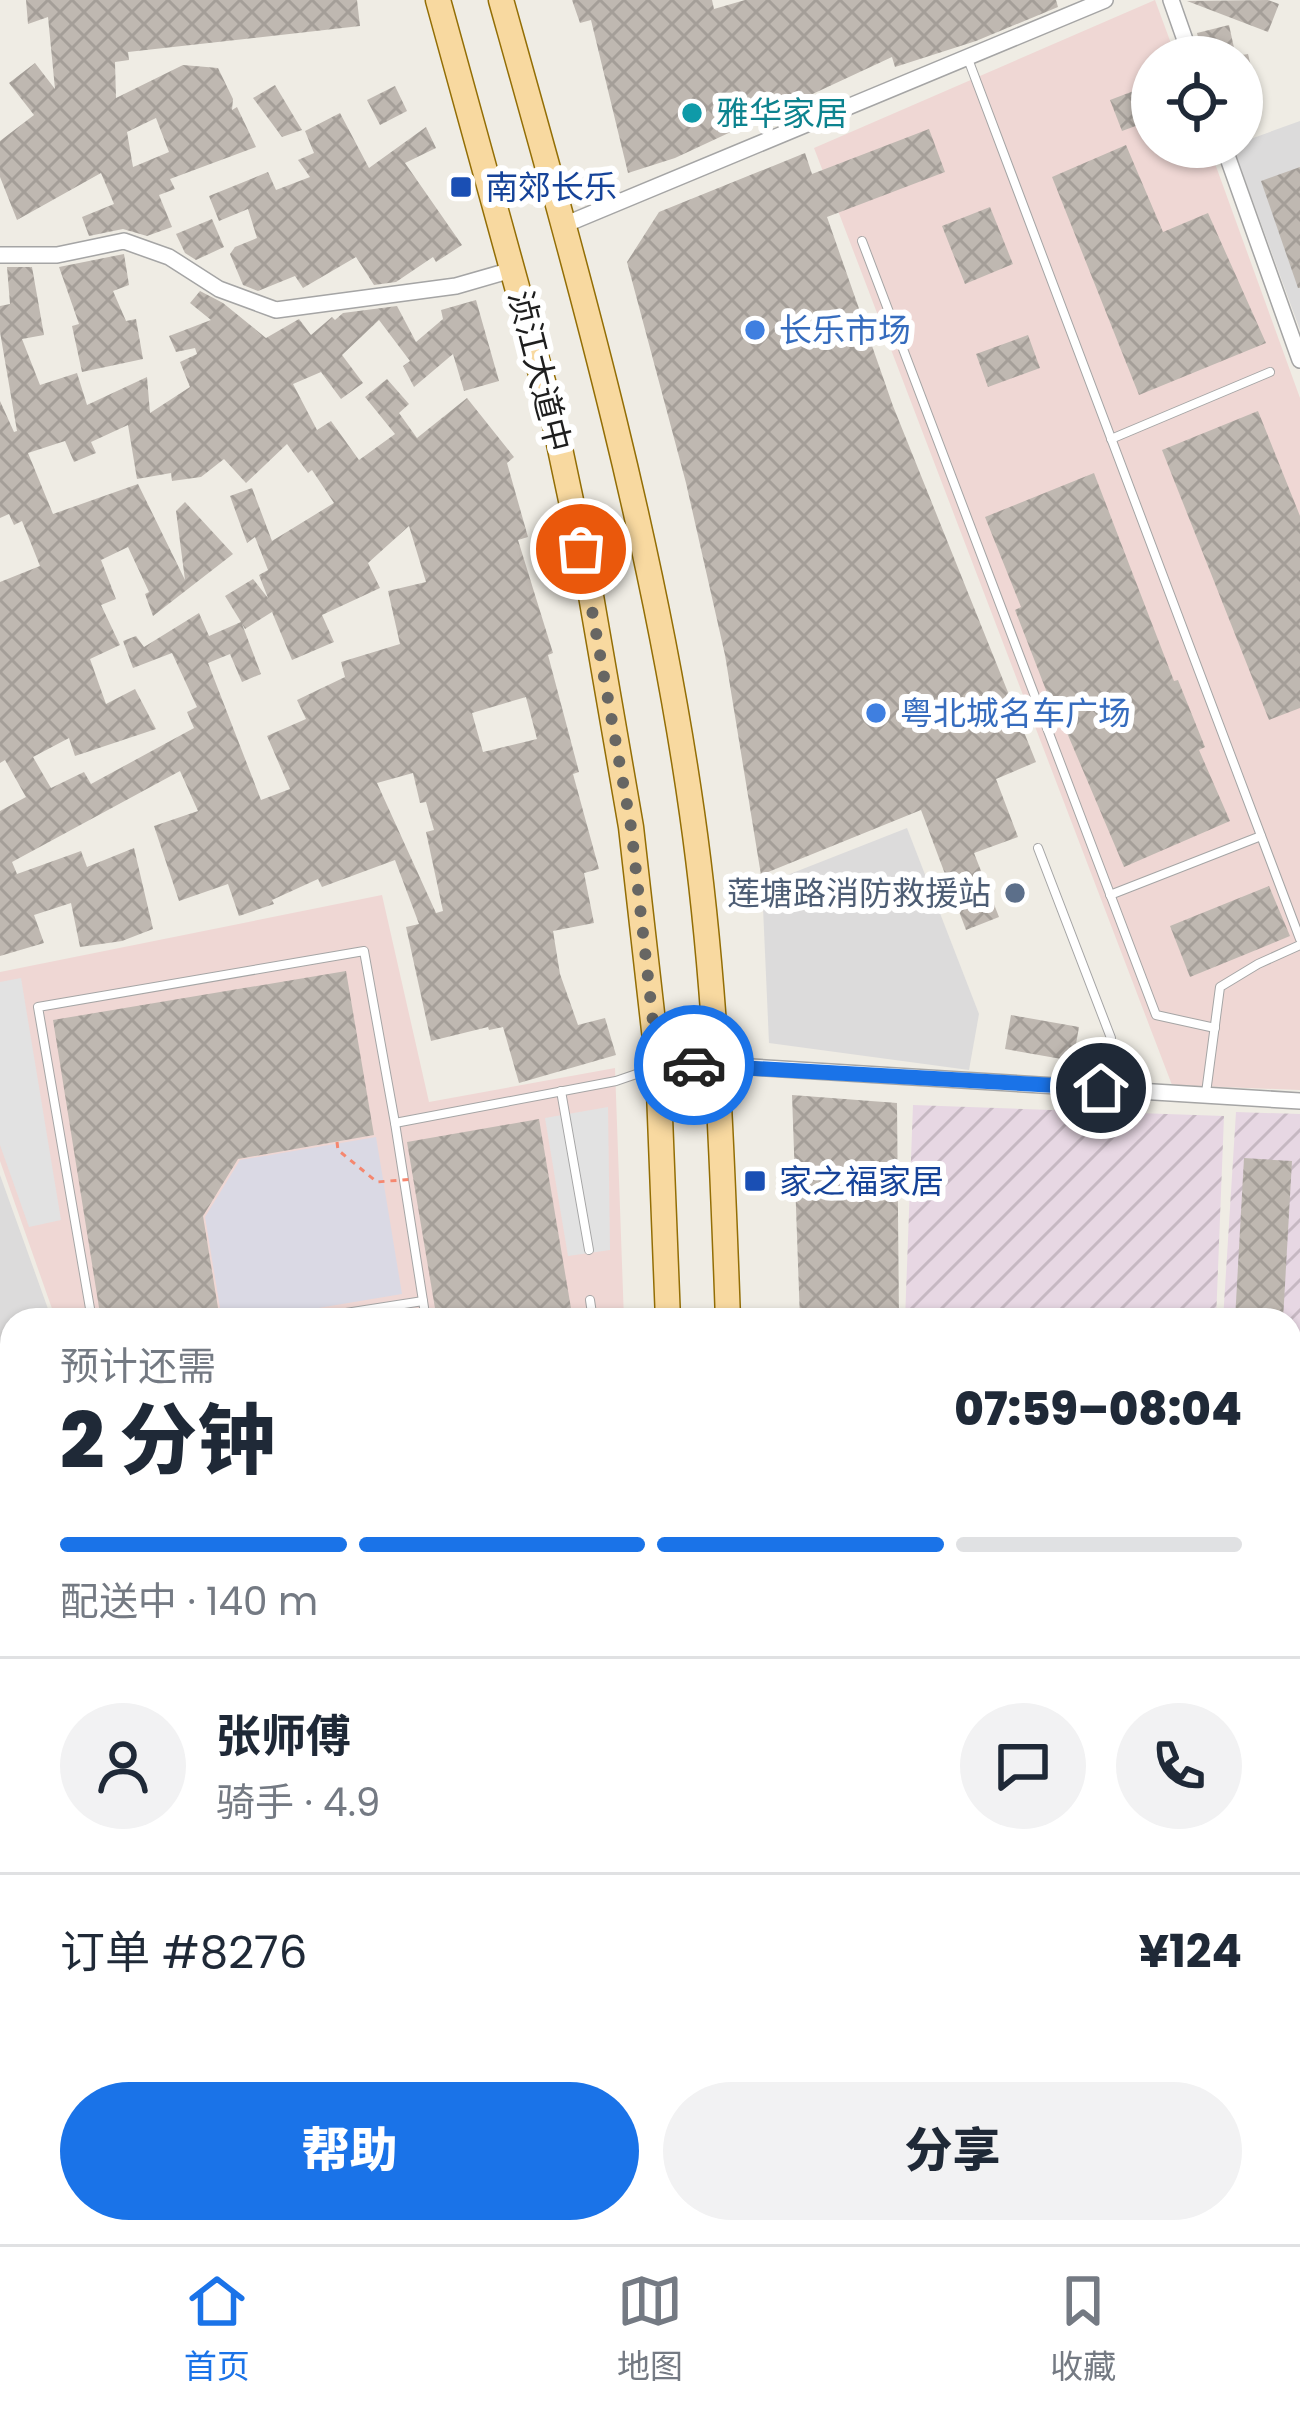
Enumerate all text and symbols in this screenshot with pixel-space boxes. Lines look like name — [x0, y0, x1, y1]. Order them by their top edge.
map controls — [1131, 36, 1263, 168]
button: locate — [1131, 36, 1263, 168]
place label: 雅华家居 — [716, 90, 848, 137]
marker: 雅华家居 — [679, 100, 705, 126]
place label: 南郊长乐 — [485, 164, 617, 211]
marker: 南郊长乐 — [448, 174, 474, 200]
street label: 浈江大道中 — [497, 285, 582, 457]
place label: 长乐市场 — [779, 307, 911, 354]
marker: 长乐市场 — [742, 317, 768, 343]
pin — [530, 498, 632, 600]
icon: bag — [548, 516, 614, 582]
place label: 粤北城名车广场 — [900, 690, 1131, 737]
marker: 粤北城名车广场 — [863, 700, 889, 726]
place label: 莲塘路消防救援站 — [727, 870, 991, 917]
marker: 莲塘路消防救援站 — [1002, 880, 1028, 906]
courier — [634, 1005, 754, 1125]
icon: car — [661, 1032, 727, 1098]
pin — [1050, 1037, 1152, 1139]
icon: home — [1068, 1055, 1134, 1121]
place label: 家之福家居 — [779, 1158, 944, 1205]
marker: 家之福家居 — [742, 1168, 768, 1194]
text: 预计还需 — [60, 1339, 216, 1394]
text: 07:59–08:04 — [954, 1378, 1242, 1441]
text: 2 分钟 — [60, 1386, 275, 1495]
text: 配送中 · 140 m — [60, 1574, 318, 1629]
button: person — [60, 1703, 186, 1829]
button: chat — [960, 1703, 1086, 1829]
button: phone — [1116, 1703, 1242, 1829]
text: 张师傅 — [216, 1705, 351, 1768]
text: 骑手 · 4.9 — [216, 1775, 380, 1830]
text: ¥124 — [1139, 1920, 1242, 1983]
text: 订单 #8276 — [60, 1921, 307, 1984]
button: 帮助 — [60, 2082, 639, 2220]
button: 分享 — [663, 2082, 1242, 2220]
tab: 首页 — [184, 2268, 250, 2392]
tab: 地图 — [617, 2268, 683, 2392]
tab: 收藏 — [1050, 2268, 1116, 2392]

